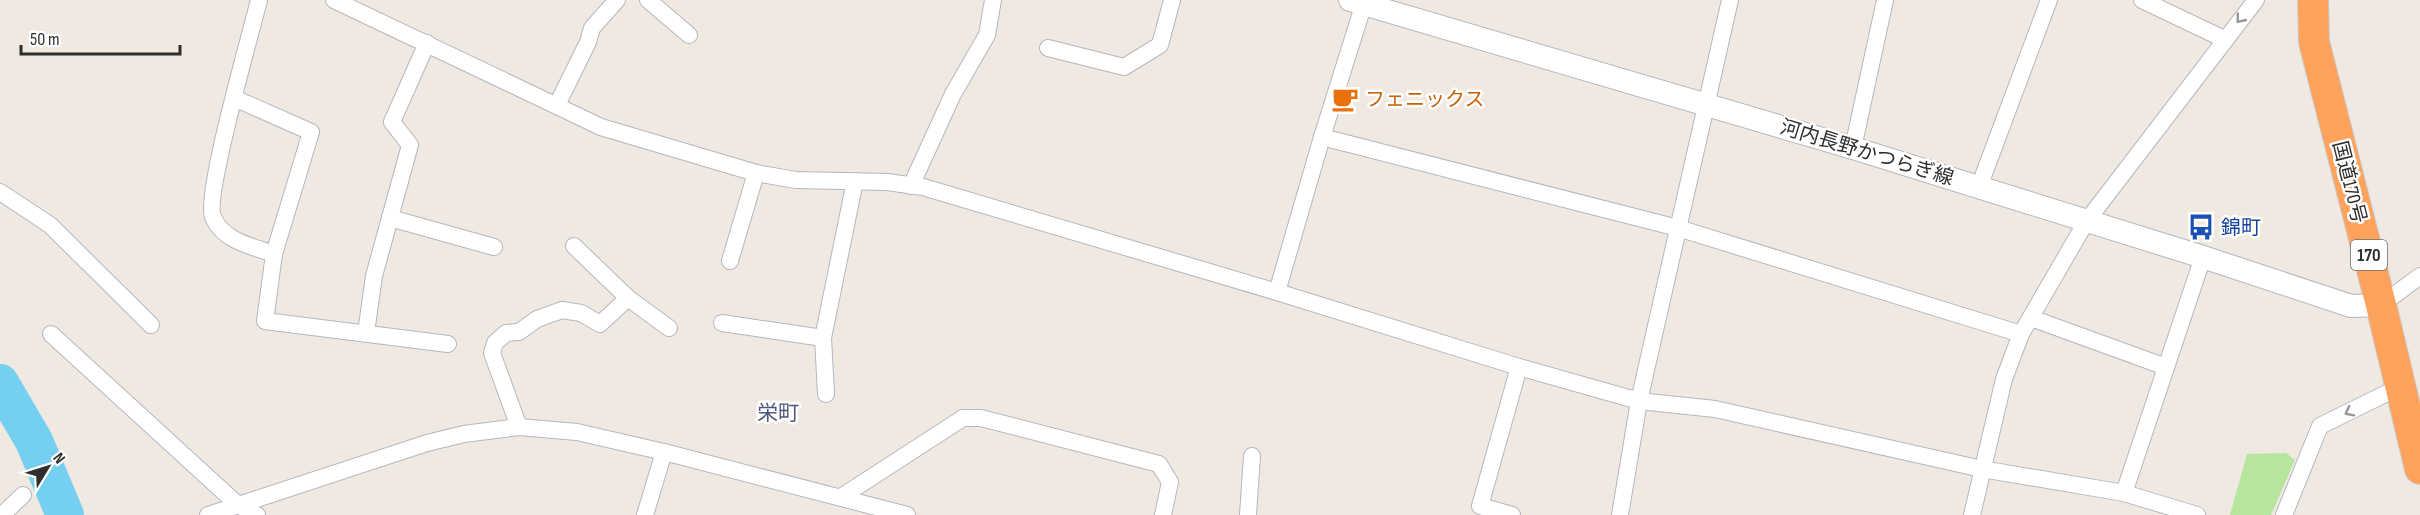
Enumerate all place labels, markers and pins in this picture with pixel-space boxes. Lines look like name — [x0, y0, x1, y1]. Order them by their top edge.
cafe icon: フェニックス — [1330, 84, 1360, 114]
place label: フェニックス — [1365, 88, 1484, 112]
bus stop icon: 錦町 — [2186, 212, 2216, 242]
place label: 錦町 — [2221, 216, 2261, 240]

